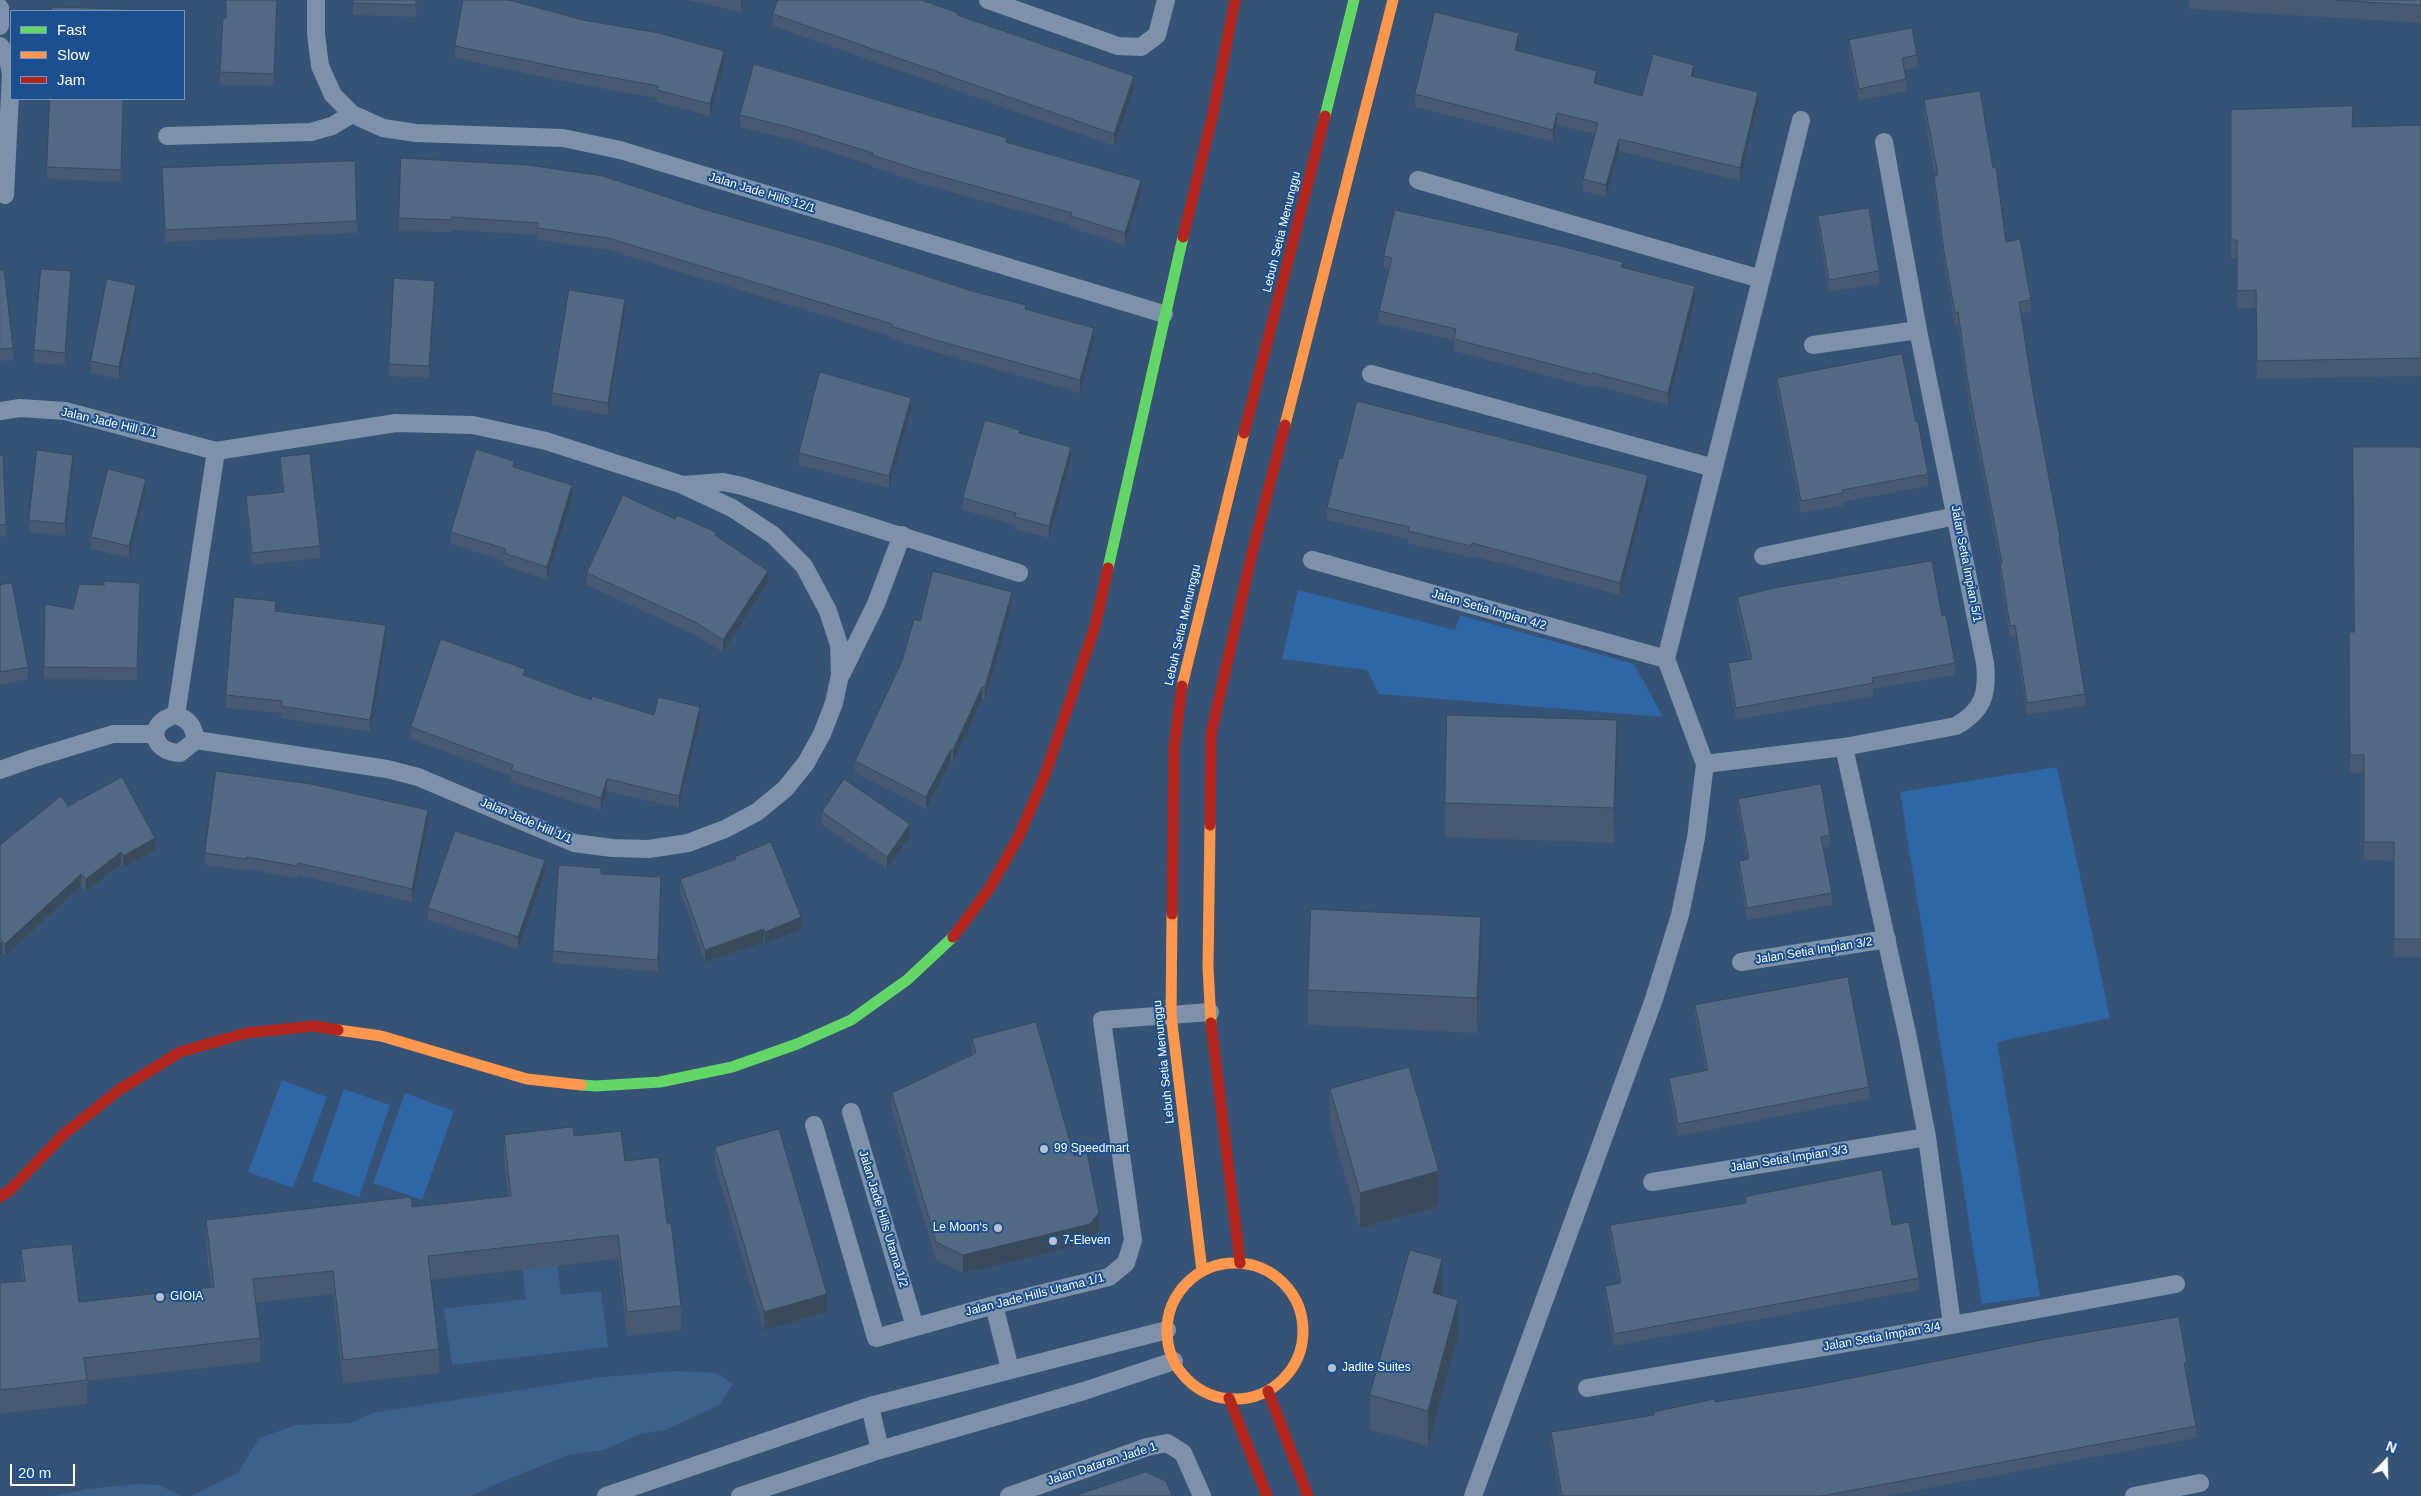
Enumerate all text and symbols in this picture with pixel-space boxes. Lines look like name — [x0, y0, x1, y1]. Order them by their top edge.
legend — [10, 10, 185, 100]
text: Fast — [57, 21, 86, 38]
text: Slow — [57, 46, 90, 63]
text: Jam — [57, 71, 85, 88]
street label: Jalan Jade Hills 12/1 — [707, 170, 817, 216]
street label: Lebuh Setia Menunggu — [1260, 170, 1304, 294]
street label: Jalan Jade Hill 1/1 — [60, 405, 158, 441]
street label: Jalan Setia Impian 5/1 — [1948, 504, 1984, 624]
street label: Lebuh Setia Menunggu — [1162, 563, 1204, 687]
street label: Jalan Setia Impian 4/2 — [1430, 587, 1548, 633]
street label: Jalan Jade Hill 1/1 — [478, 795, 574, 847]
street label: Jalan Setia Impian 3/2 — [1754, 935, 1874, 967]
street label: Lebuh Setia Menunggu — [1150, 1000, 1178, 1124]
place label: 99 Speedmart — [1054, 1142, 1129, 1156]
marker: 99 Speedmart — [1038, 1143, 1050, 1155]
street label: Jalan Setia Impian 3/3 — [1729, 1143, 1849, 1175]
street label: Jalan Jade Hills Utama 1/2 — [855, 1149, 911, 1289]
place label: Le Moon‘s — [933, 1221, 988, 1235]
marker: Le Moon‘s — [992, 1222, 1004, 1234]
place label: 7-Eleven — [1063, 1234, 1110, 1248]
marker: 7-Eleven — [1047, 1235, 1059, 1247]
street label: Jalan Jade Hills Utama 1/1 — [964, 1271, 1106, 1319]
place label: GIOIA — [170, 1290, 203, 1304]
marker: GIOIA — [154, 1291, 166, 1303]
street label: Jalan Setia Impian 3/4 — [1822, 1320, 1942, 1354]
place label: Jadite Suites — [1342, 1361, 1411, 1375]
marker: Jadite Suites — [1326, 1362, 1338, 1374]
north arrow — [2361, 1436, 2411, 1486]
text: N — [2384, 1438, 2399, 1456]
street label: Jalan Dataran Jade 1 — [1046, 1440, 1158, 1488]
scale bar — [12, 1454, 78, 1486]
text: 20 m — [18, 1464, 51, 1481]

